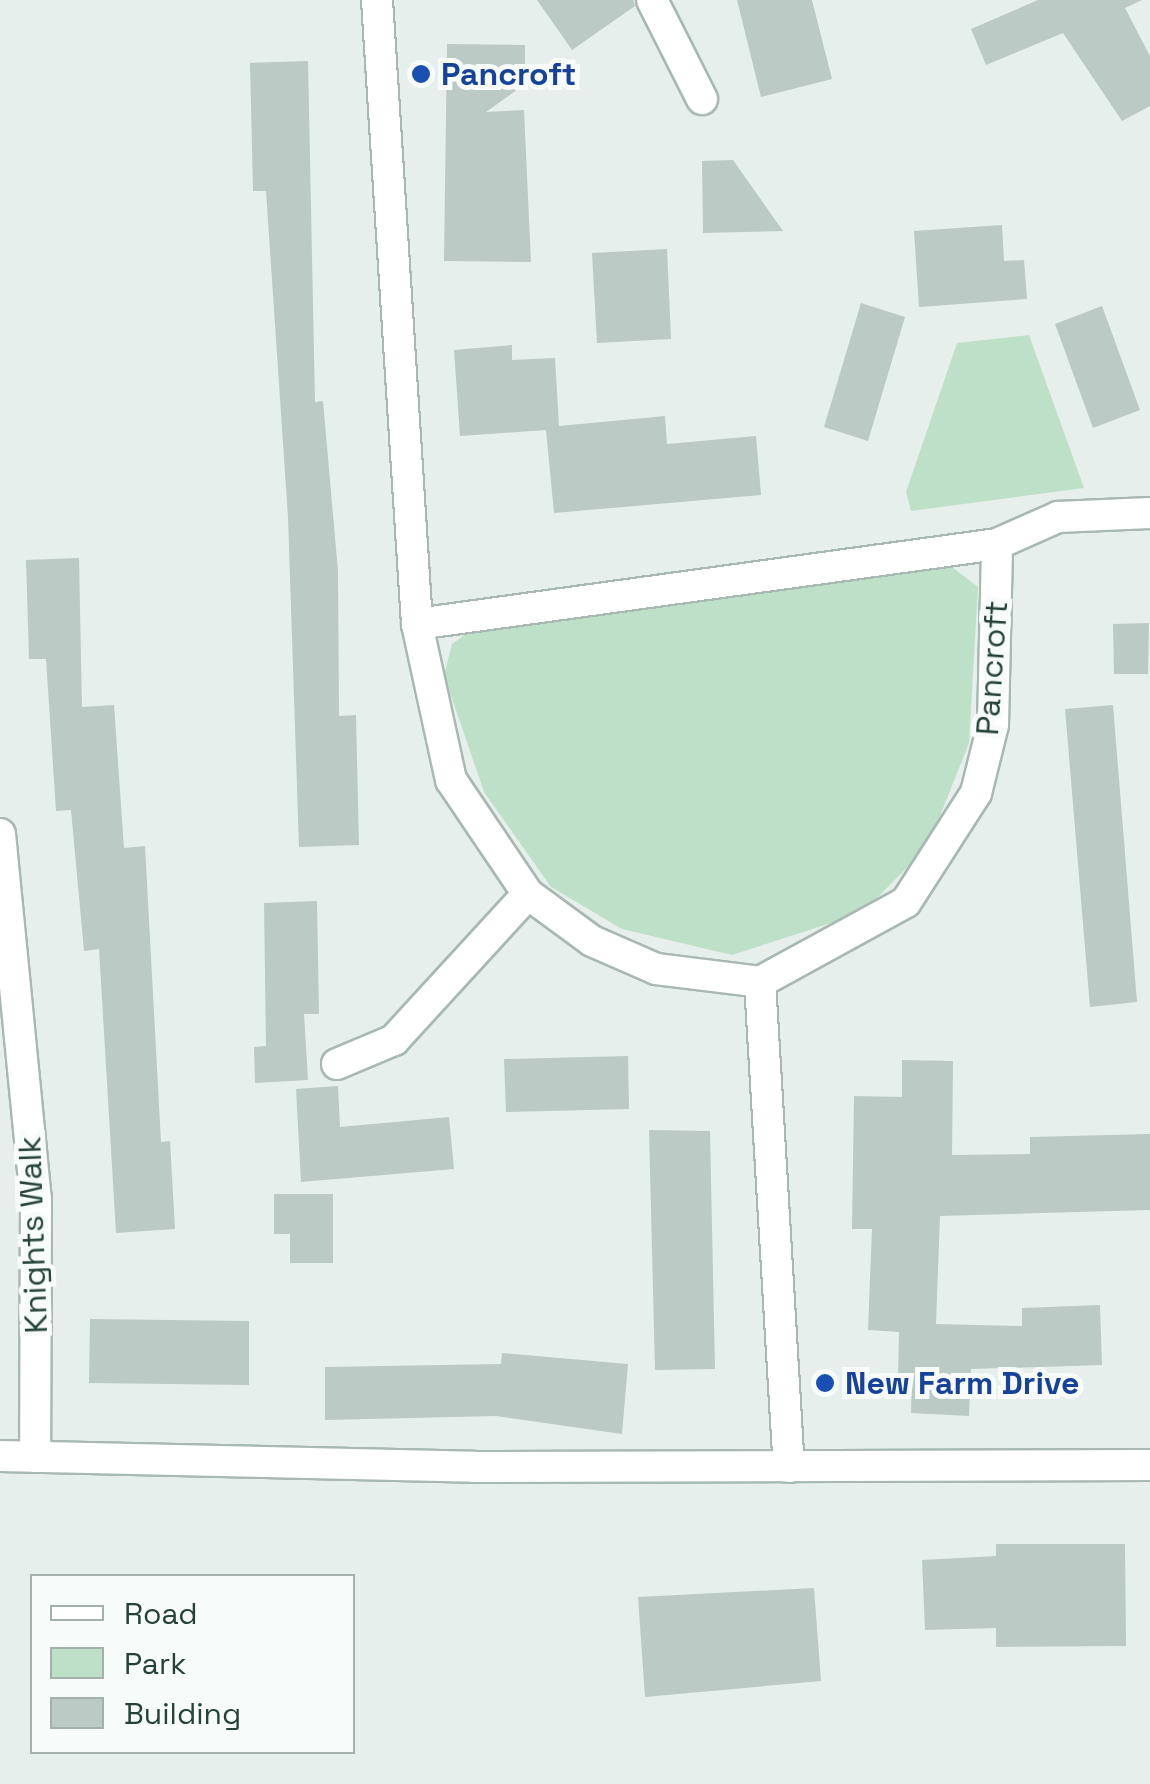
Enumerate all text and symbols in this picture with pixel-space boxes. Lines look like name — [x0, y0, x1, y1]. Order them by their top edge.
place label: Pancroft — [441, 55, 576, 93]
marker: Pancroft — [410, 63, 432, 85]
street label: Pancroft — [968, 599, 1016, 737]
street label: Knights Walk — [10, 1136, 56, 1334]
place label: New Farm Drive — [845, 1364, 1080, 1402]
marker: New Farm Drive — [814, 1372, 836, 1394]
legend — [30, 1574, 355, 1754]
text: Road — [124, 1594, 198, 1633]
text: Park — [124, 1644, 186, 1683]
text: Building — [124, 1694, 241, 1733]

